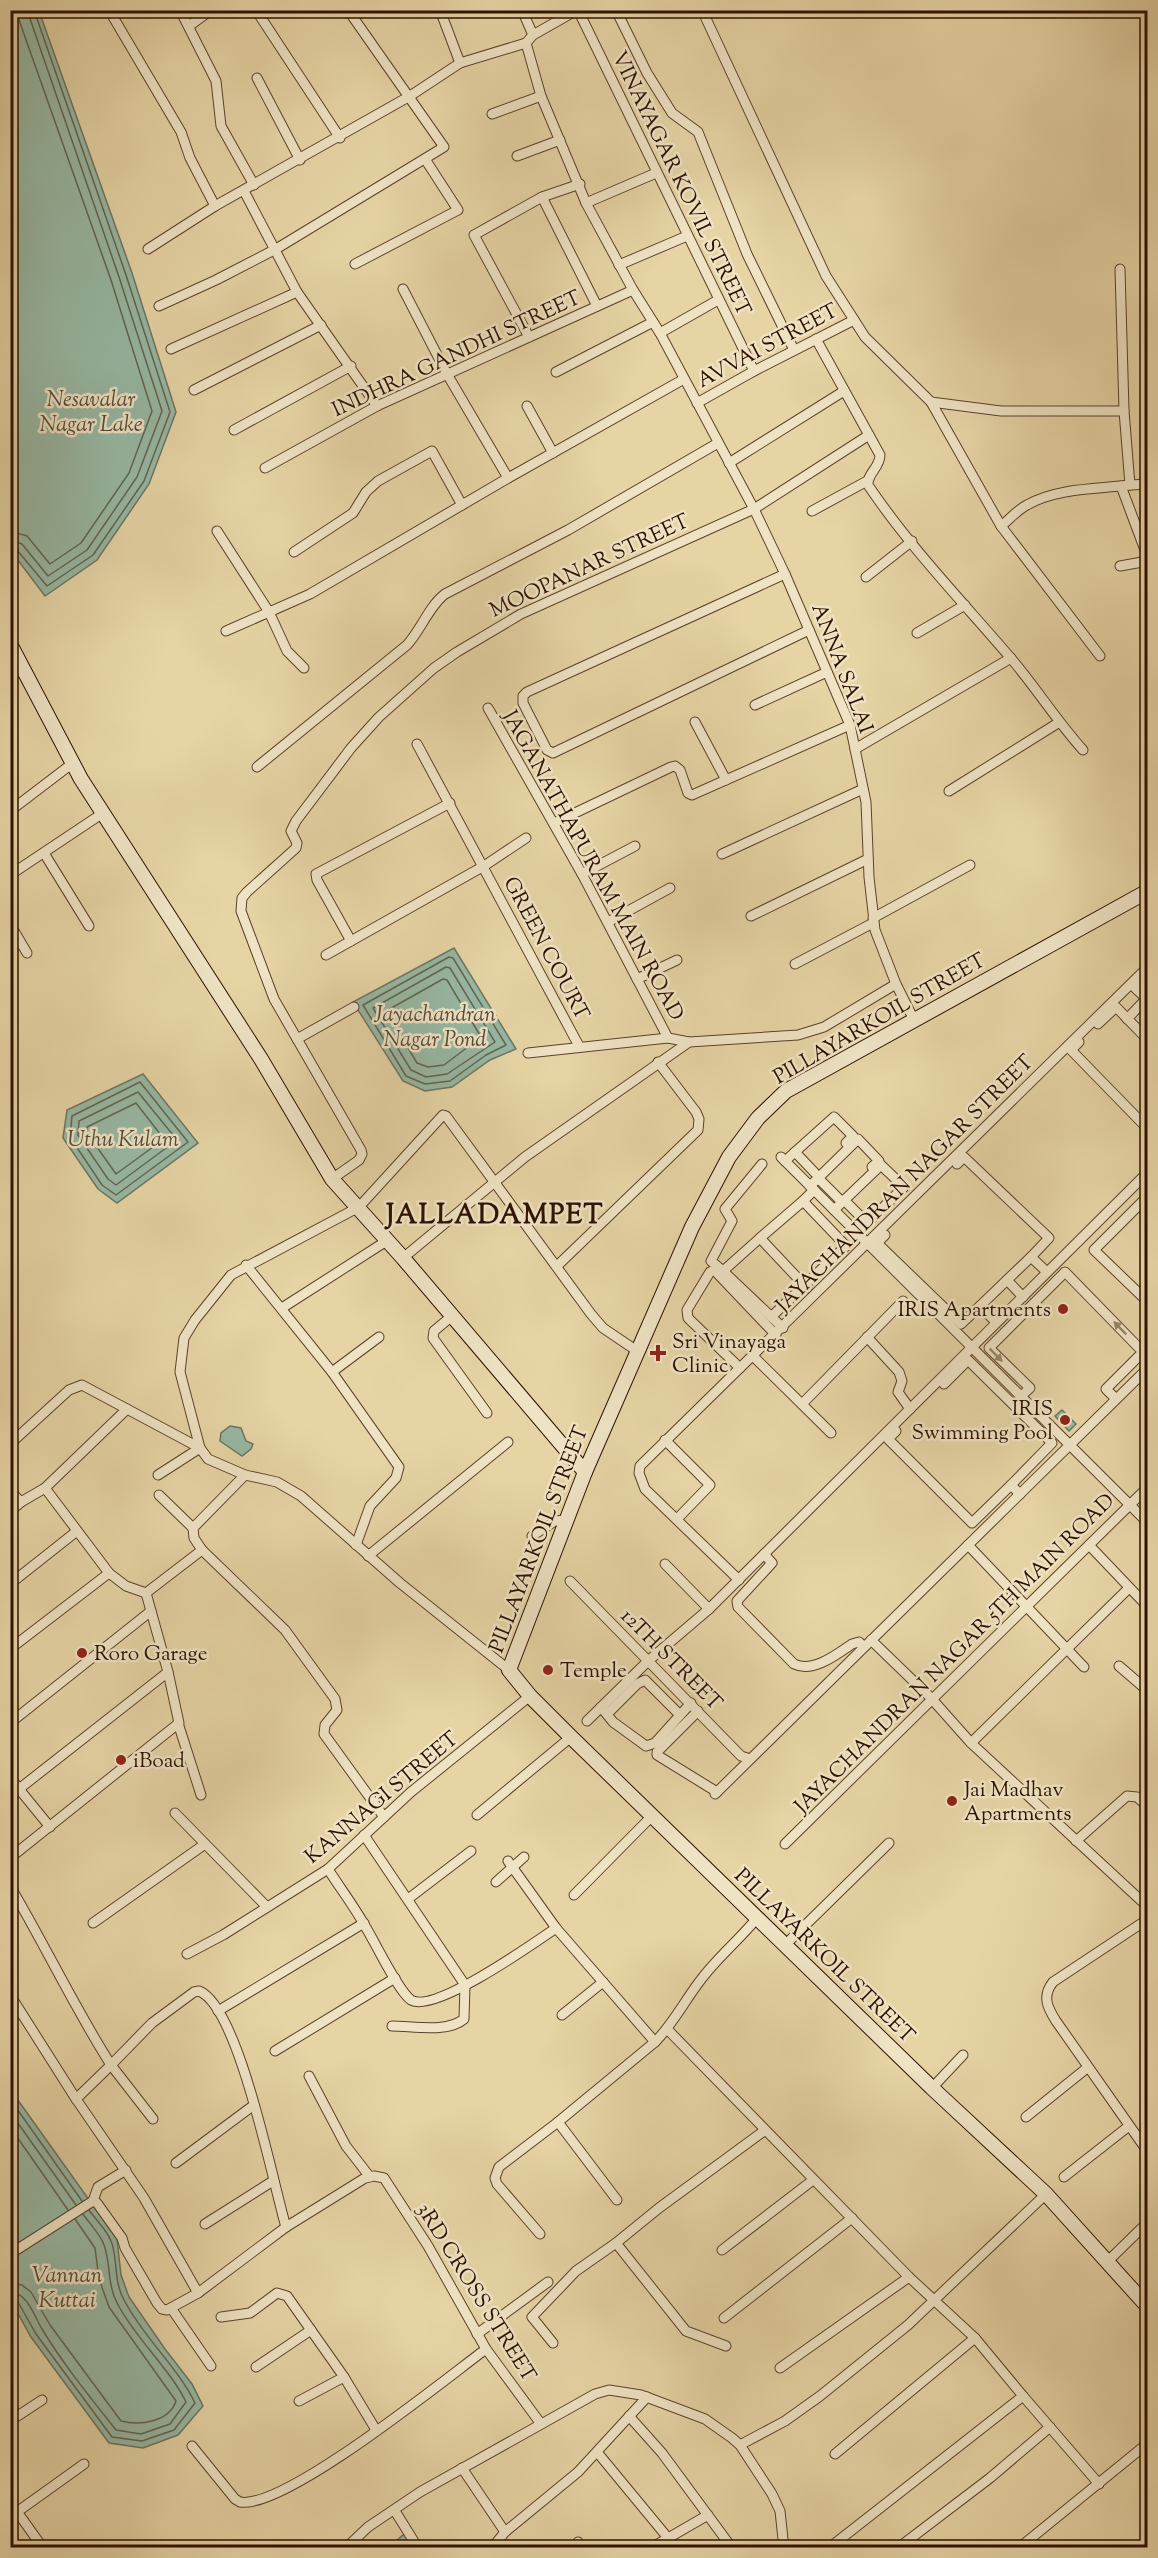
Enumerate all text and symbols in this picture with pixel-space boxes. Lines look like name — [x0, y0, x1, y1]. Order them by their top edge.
street label: VINAYAGAR KOVIL STREET — [603, 46, 758, 322]
street label: INDHRA GANDHI STREET — [327, 284, 586, 426]
street label: AVVAI STREET — [692, 297, 844, 397]
water label: Nesavalar Nagar Lake — [39, 385, 143, 442]
street label: MOOPANAR STREET — [485, 507, 695, 626]
street label: ANNA SALAI — [803, 599, 880, 738]
street label: JAGANATHAPURAM MAIN ROAD — [494, 704, 690, 1027]
street label: GREEN COURT — [495, 872, 596, 1026]
street label: PILLAYARKOIL STREET — [768, 946, 992, 1093]
water label: Jayachandran Nagar Pond — [373, 1000, 496, 1057]
street label: JAYACHANDRAN NAGAR STREET — [769, 1048, 1041, 1321]
water label: Uthu Kulam — [67, 1125, 179, 1157]
district label: JALLADAMPET — [384, 1197, 604, 1236]
place label: IRIS Apartments — [898, 1296, 1051, 1326]
marker: IRIS Apartments — [1056, 1302, 1070, 1316]
one-way arrow — [1113, 1322, 1127, 1336]
place label: Sri Vinayaga Clinic — [672, 1328, 786, 1382]
marker: Sri Vinayaga Clinic — [649, 1344, 667, 1362]
one-way arrow — [989, 1347, 1003, 1362]
place label: IRIS Swimming Pool — [912, 1395, 1053, 1449]
marker: IRIS Swimming Pool — [1058, 1413, 1072, 1427]
street label: PILLAYARKOIL STREET — [483, 1422, 597, 1658]
street label: JAYACHANDRAN NAGAR 5TH MAIN ROAD — [788, 1487, 1122, 1822]
street label: 12TH STREET — [613, 1603, 729, 1718]
place label: Roro Garage — [94, 1640, 208, 1670]
marker: Roro Garage — [75, 1646, 89, 1660]
place label: Temple — [560, 1657, 627, 1687]
marker: Temple — [541, 1663, 555, 1677]
street label: KANNAGI STREET — [299, 1725, 466, 1872]
place label: iBoad — [133, 1747, 185, 1777]
marker: iBoad — [114, 1753, 128, 1767]
place label: Jai Madhav Apartments — [963, 1776, 1072, 1830]
marker: Jai Madhav Apartments — [945, 1794, 959, 1808]
street label: PILLAYARKOIL STREET — [727, 1862, 921, 2051]
street label: 3RD CROSS STREET — [408, 2198, 543, 2389]
water label: Vannan Kuttai — [32, 2261, 103, 2318]

